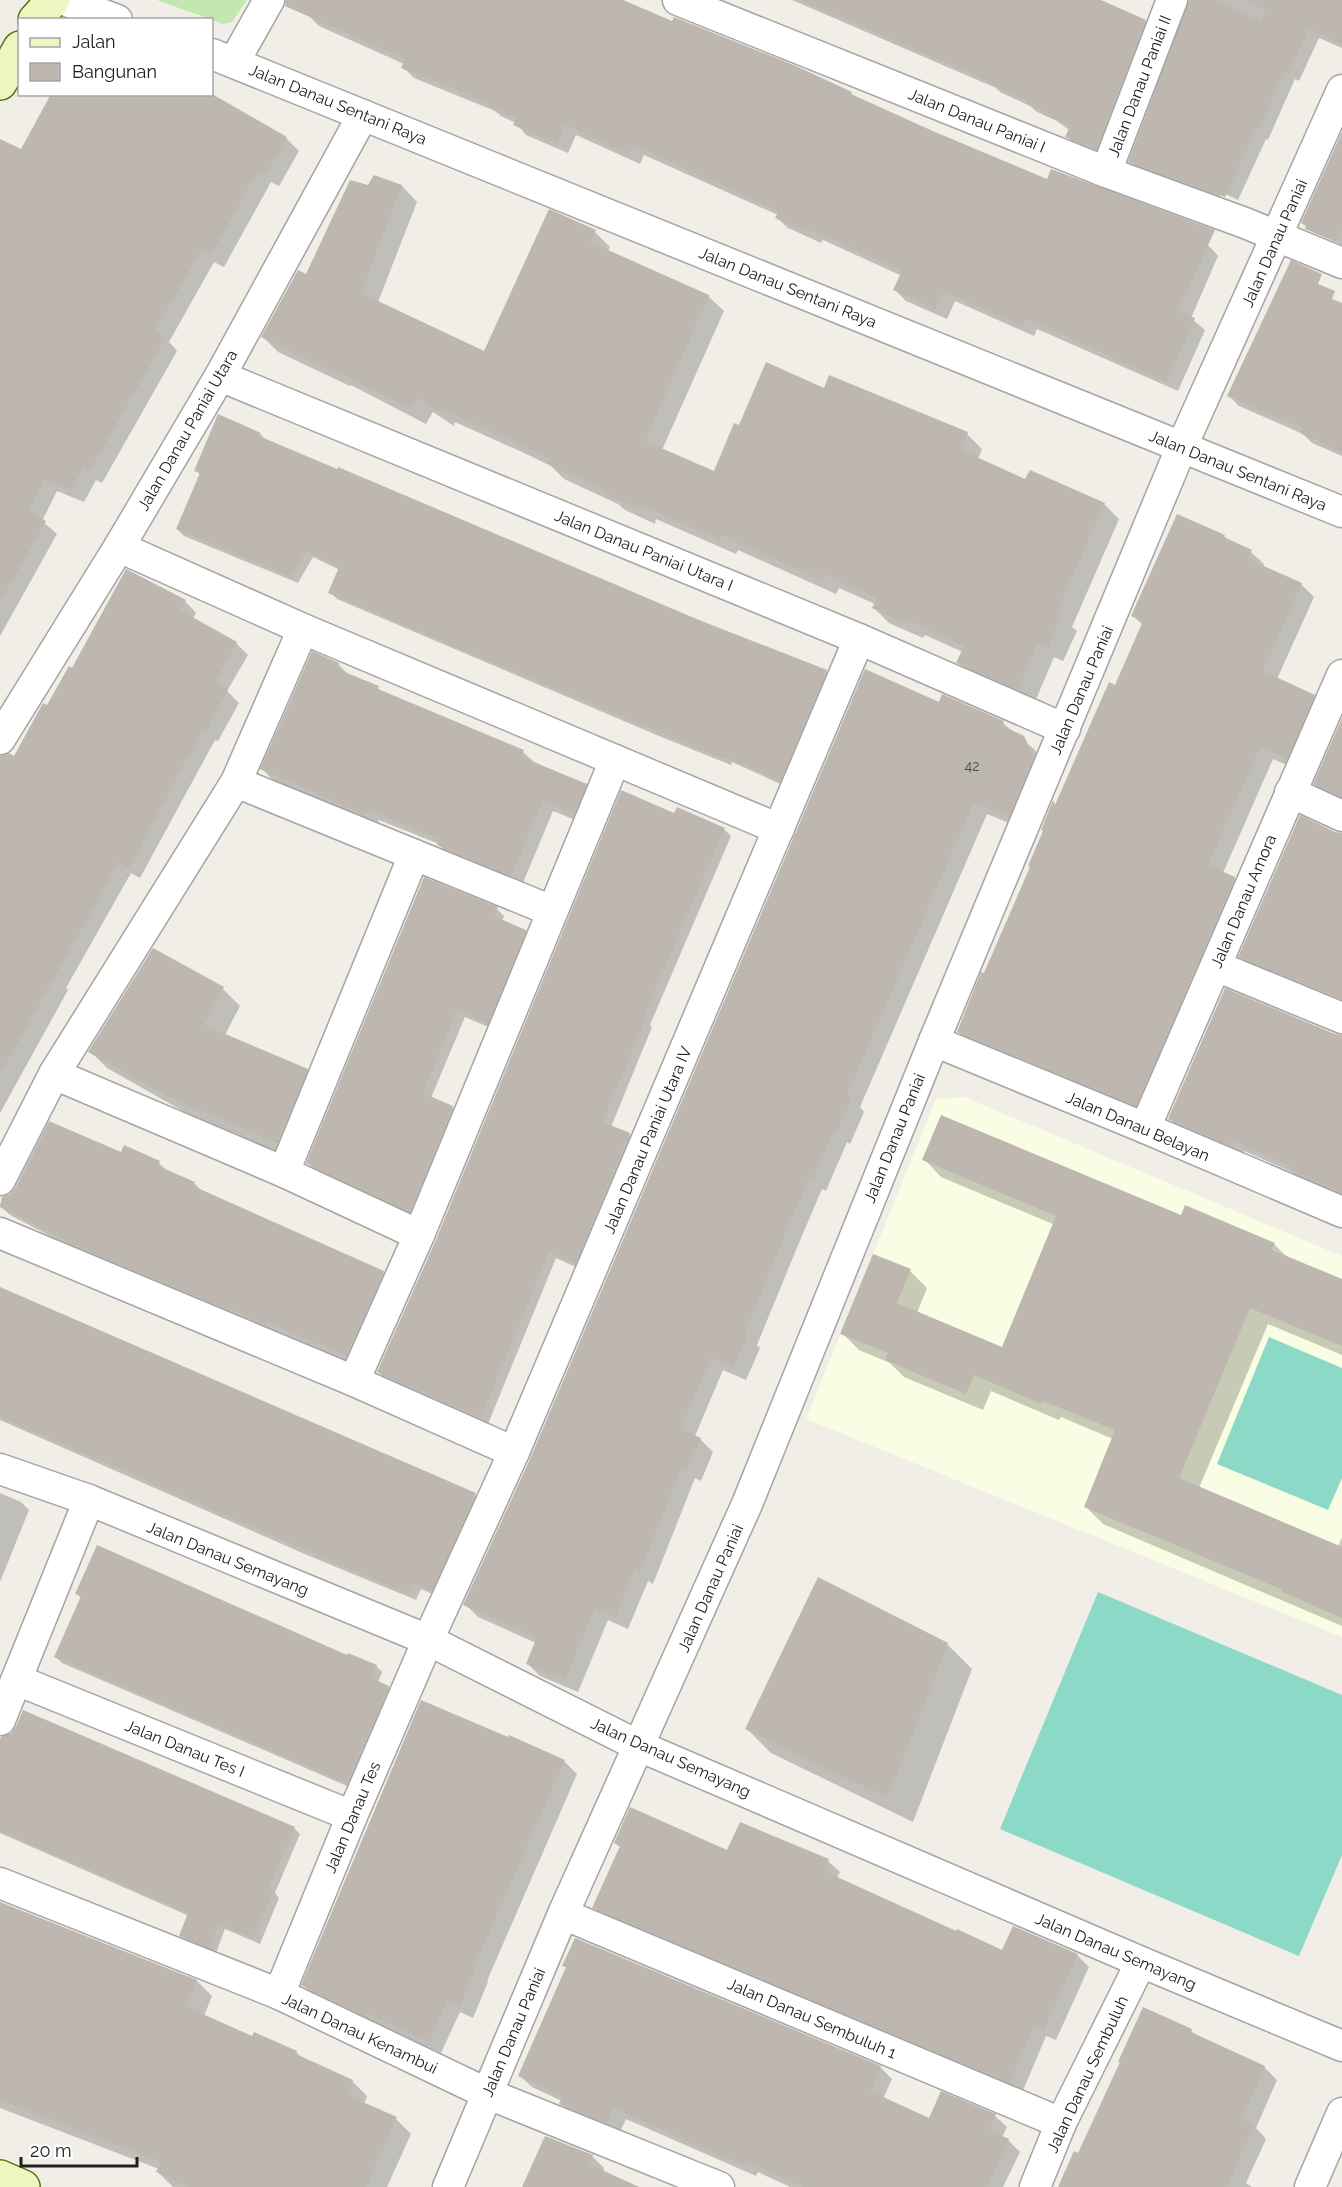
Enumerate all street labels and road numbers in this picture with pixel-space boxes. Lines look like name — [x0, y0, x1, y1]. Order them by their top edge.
street label: Jalan Danau Paniai II — [1104, 13, 1175, 160]
street label: Jalan Danau Sentani Raya — [246, 60, 429, 149]
street label: Jalan Danau Paniai I — [905, 84, 1048, 157]
street label: Jalan Danau Paniai — [1238, 176, 1311, 310]
street label: Jalan Danau Sentani Raya — [696, 243, 879, 332]
street label: Jalan Danau Paniai Utara — [134, 346, 241, 514]
street label: Jalan Danau Sentani Raya — [1146, 426, 1329, 515]
street label: Jalan Danau Paniai Utara I — [552, 506, 736, 595]
street label: Jalan Danau Paniai — [1046, 623, 1117, 757]
street label: Jalan Danau Amora — [1207, 832, 1280, 971]
street label: Jalan Danau Paniai Utara IV — [599, 1044, 696, 1237]
street label: Jalan Danau Paniai — [860, 1071, 929, 1206]
street label: Jalan Danau Belayan — [1063, 1088, 1212, 1165]
street label: Jalan Danau Semayang — [144, 1517, 312, 1600]
street label: Jalan Danau Paniai — [674, 1521, 747, 1655]
street label: Jalan Danau Semayang — [588, 1714, 754, 1801]
street label: Jalan Danau Tes I — [122, 1716, 247, 1781]
street label: Jalan Danau Tes — [320, 1758, 385, 1876]
street label: Jalan Danau Semayang — [1032, 1909, 1199, 1994]
street label: Jalan Danau Paniai — [478, 1965, 549, 2099]
street label: Jalan Danau Sembuluh 1 — [724, 1974, 899, 2063]
street label: Jalan Danau Kenambui — [279, 1989, 441, 2078]
street label: Jalan Danau Sembuluh — [1043, 1993, 1132, 2156]

